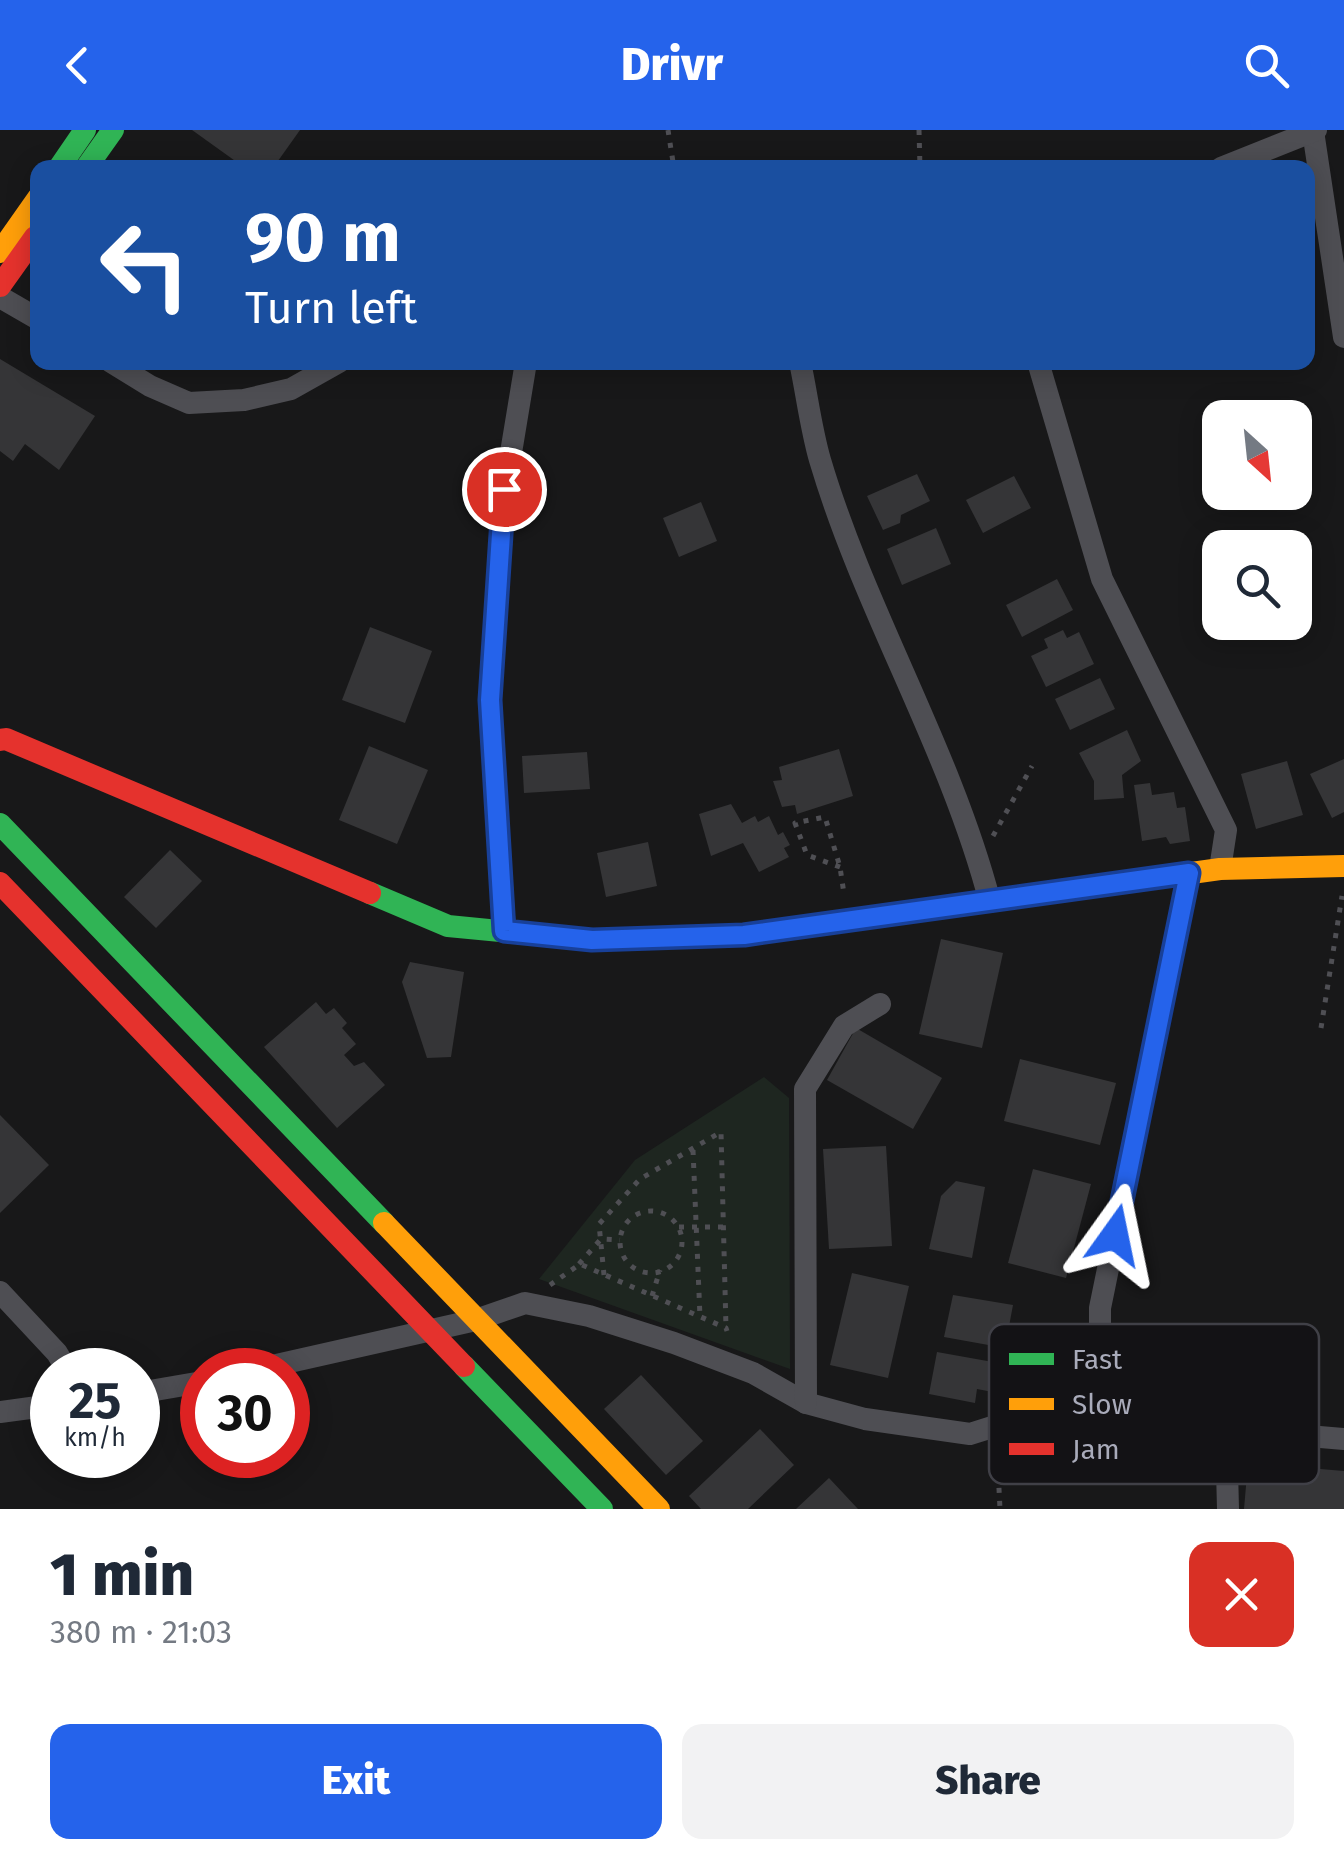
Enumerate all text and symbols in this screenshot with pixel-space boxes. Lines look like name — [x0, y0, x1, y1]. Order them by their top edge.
icon: back — [50, 38, 105, 93]
text: Drivr — [621, 38, 723, 92]
icon: search — [1239, 38, 1294, 93]
text: 90 m — [245, 196, 401, 280]
icon: left — [80, 200, 210, 330]
text: Turn left — [245, 281, 417, 335]
north arrow — [1202, 400, 1312, 510]
map controls — [1202, 400, 1312, 640]
pin — [462, 447, 547, 532]
icon: arrive — [477, 462, 532, 517]
button: search — [1202, 530, 1312, 640]
position arrow — [1063, 1183, 1167, 1287]
legend — [989, 1324, 1319, 1484]
text: Fast — [1072, 1343, 1123, 1376]
speed limit sign: 30 — [180, 1348, 310, 1478]
text: 25 — [69, 1371, 121, 1431]
text: Slow — [1072, 1388, 1132, 1421]
text: km/h — [64, 1423, 126, 1453]
text: Jam — [1072, 1433, 1120, 1466]
text: 1 min — [50, 1539, 194, 1611]
button: close — [1189, 1542, 1294, 1647]
text: 380 m · 21:03 — [50, 1613, 232, 1651]
button: Exit — [50, 1724, 662, 1839]
button: Share — [682, 1724, 1294, 1839]

